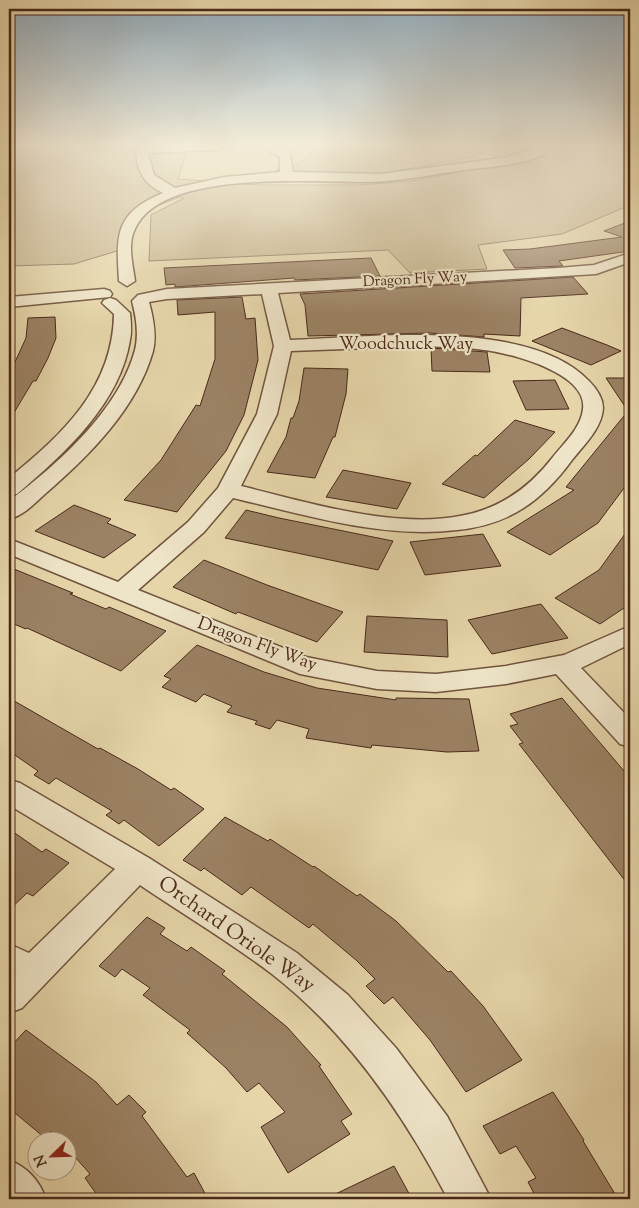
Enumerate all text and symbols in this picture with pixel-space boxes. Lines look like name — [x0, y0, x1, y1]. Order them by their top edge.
street label: Dragon Fly Way — [362, 267, 468, 293]
street label: Woodchuck Way — [339, 332, 473, 358]
street label: Dragon Fly Way — [194, 611, 321, 679]
street label: Orchard Oriole Way — [151, 869, 321, 1001]
north arrow — [28, 1130, 78, 1180]
text: N — [30, 1151, 53, 1169]

